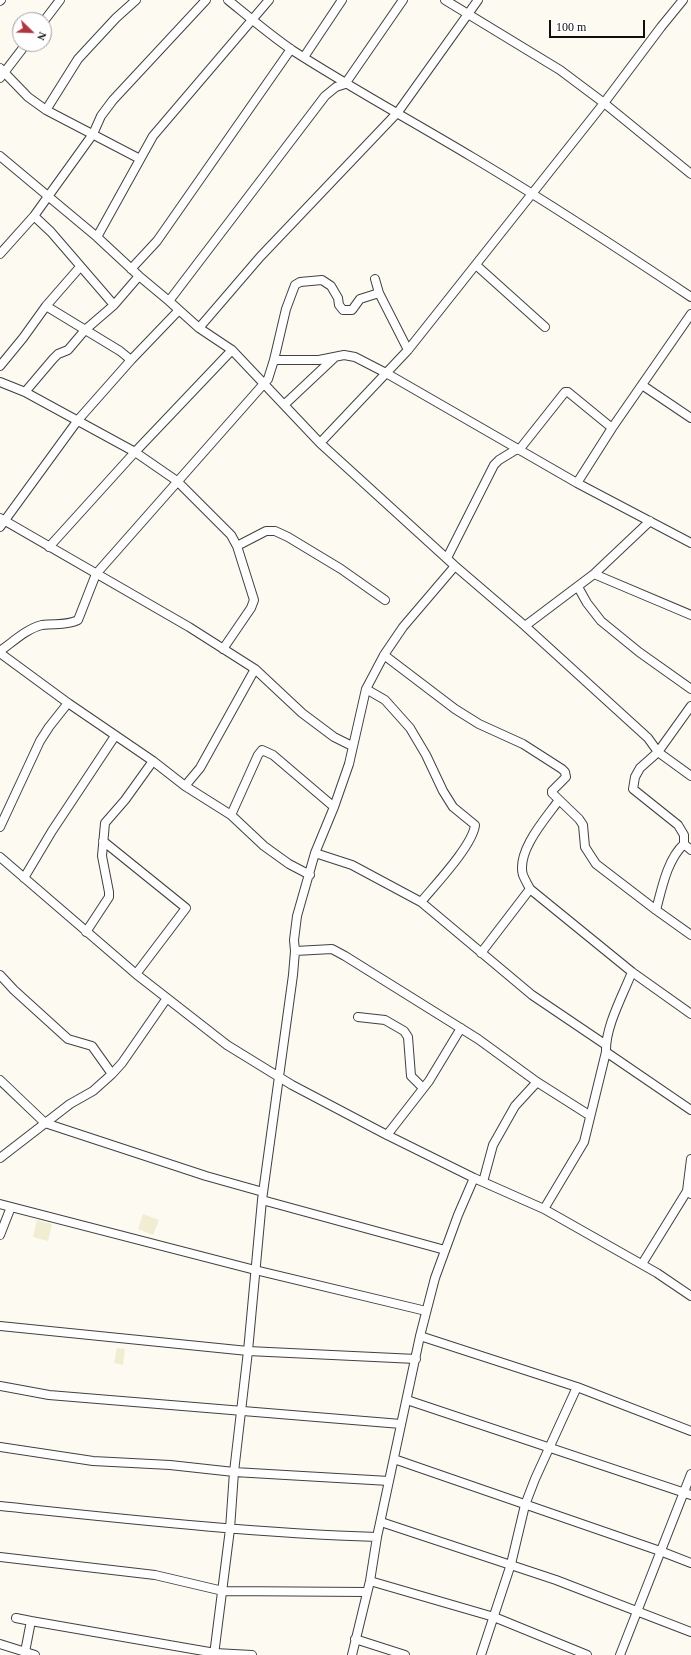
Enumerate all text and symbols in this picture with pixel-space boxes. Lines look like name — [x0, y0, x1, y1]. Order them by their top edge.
north arrow — [12, 12, 52, 52]
scale bar — [551, 12, 647, 38]
text: 100 m — [556, 20, 586, 34]
text: N — [35, 30, 49, 42]

